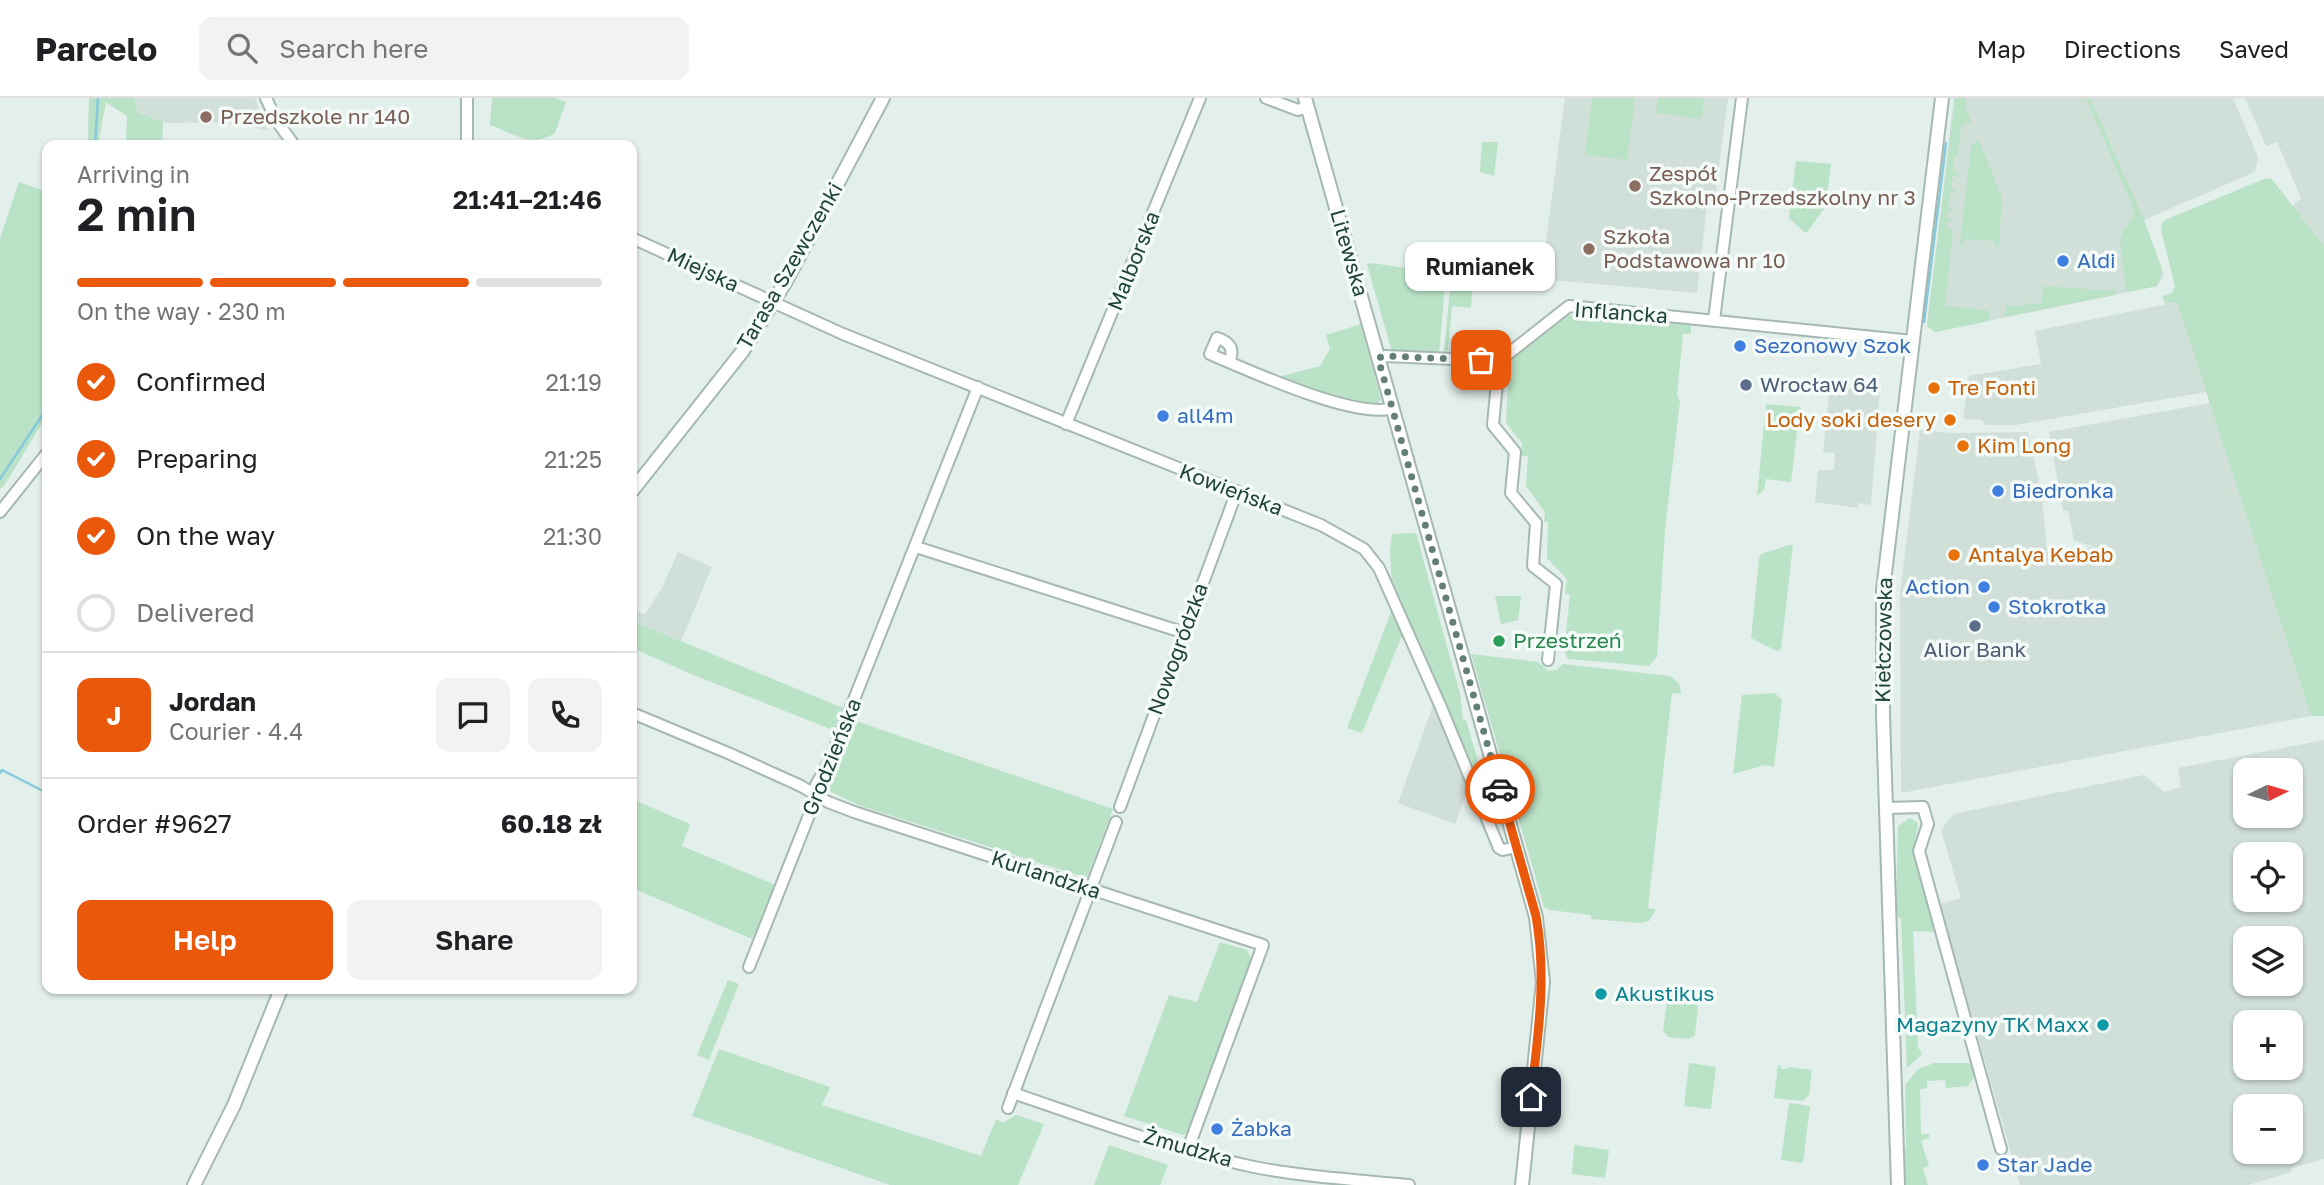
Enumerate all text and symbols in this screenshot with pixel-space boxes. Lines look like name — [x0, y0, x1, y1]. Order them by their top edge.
search box — [199, 17, 689, 80]
text: Parcelo — [35, 29, 157, 68]
icon: search — [223, 29, 261, 67]
text: Search here — [279, 33, 428, 64]
text: Map — [1977, 34, 2026, 63]
text: Directions — [2064, 34, 2181, 63]
text: Saved — [2219, 34, 2289, 63]
place label: Przedszkole nr 140 — [220, 103, 410, 129]
marker: Przedszkole nr 140 — [198, 109, 214, 125]
text: Arriving in — [77, 160, 190, 188]
place label: Zespół Szkolno-Przedszkolny nr 3 — [1649, 160, 1916, 210]
street label: Tarasa Szewczenki — [731, 177, 848, 354]
marker: Zespół Szkolno-Przedszkolny nr 3 — [1627, 178, 1643, 194]
text: 21:41–21:46 — [453, 184, 602, 215]
text: 2 min — [77, 186, 197, 241]
street label: Litewska — [1325, 206, 1375, 299]
street label: Malborska — [1101, 207, 1165, 314]
place label: Szkoła Podstawowa nr 10 — [1603, 223, 1786, 273]
street label: Miejska — [663, 241, 743, 297]
callout: Rumianek — [1406, 241, 1556, 290]
marker: Szkoła Podstawowa nr 10 — [1581, 241, 1597, 257]
place label: Aldi — [2077, 247, 2116, 273]
text: Rumianek — [1425, 252, 1535, 280]
marker: Aldi — [2055, 253, 2071, 269]
street label: Inflancka — [1573, 296, 1669, 328]
text: On the way · 230 m — [77, 297, 286, 325]
pin — [1451, 330, 1511, 390]
place label: Sezonowy Szok — [1754, 332, 1911, 358]
marker: Sezonowy Szok — [1732, 338, 1748, 354]
icon: bag — [1462, 341, 1500, 379]
icon: check — [77, 363, 115, 401]
text: Confirmed — [136, 366, 266, 397]
text: 21:19 — [546, 368, 602, 396]
place label: Wrocław 64 — [1760, 371, 1879, 397]
place label: Tre Fonti — [1948, 374, 2036, 400]
marker: Wrocław 64 — [1738, 377, 1754, 393]
marker: Tre Fonti — [1926, 380, 1942, 396]
place label: all4m — [1177, 402, 1234, 428]
place label: Lody soki desery — [1766, 406, 1936, 432]
marker: all4m — [1155, 408, 1171, 424]
marker: Lody soki desery — [1942, 412, 1958, 428]
place label: Kim Long — [1977, 432, 2071, 458]
marker: Kim Long — [1955, 438, 1971, 454]
icon: check — [77, 440, 115, 478]
text: Preparing — [136, 443, 258, 474]
text: 21:25 — [544, 445, 602, 473]
street label: Kowieńska — [1176, 457, 1287, 521]
place label: Biedronka — [2012, 477, 2114, 503]
marker: Biedronka — [1990, 483, 2006, 499]
icon: check — [77, 517, 115, 555]
text: On the way — [136, 520, 275, 551]
text: 21:30 — [543, 522, 602, 550]
place label: Antalya Kebab — [1968, 541, 2114, 567]
marker: Antalya Kebab — [1946, 547, 1962, 563]
place label: Action — [1905, 573, 1970, 599]
street label: Kiełczowska — [1869, 577, 1897, 703]
street label: Nowogródzka — [1141, 579, 1213, 718]
marker: Action — [1976, 579, 1992, 595]
place label: Stokrotka — [2008, 593, 2106, 619]
text: Delivered — [136, 597, 255, 628]
marker: Stokrotka — [1986, 599, 2002, 615]
marker: Alior Bank — [1967, 618, 1983, 634]
place label: Przestrzeń — [1513, 627, 1622, 653]
marker: Przestrzeń — [1491, 633, 1507, 649]
place label: Alior Bank — [1924, 636, 2027, 662]
button: chat — [436, 678, 510, 752]
button: phone — [528, 678, 602, 752]
text: Jordan — [169, 686, 256, 717]
street label: Grodzieńska — [796, 694, 866, 819]
text: J — [107, 700, 121, 731]
text: Courier · 4.4 — [169, 717, 303, 745]
courier — [1465, 754, 1535, 824]
north arrow — [2233, 758, 2303, 828]
map controls — [2233, 758, 2303, 1164]
icon: car — [1481, 770, 1519, 808]
text: Order #9627 — [77, 808, 232, 839]
text: 60.18 zł — [501, 808, 602, 839]
button: locate — [2233, 842, 2303, 912]
street label: Kurlandzka — [988, 844, 1104, 904]
button: Help — [77, 900, 333, 980]
button: Share — [347, 900, 602, 980]
button: layers — [2233, 926, 2303, 996]
place label: Akustikus — [1615, 980, 1715, 1006]
marker: Akustikus — [1593, 986, 1609, 1002]
button: + — [2233, 1010, 2303, 1080]
place label: Magazyny TK Maxx — [1896, 1011, 2089, 1037]
marker: Magazyny TK Maxx — [2095, 1017, 2111, 1033]
pin — [1501, 1067, 1561, 1127]
icon: home — [1512, 1078, 1550, 1116]
button: − — [2233, 1094, 2303, 1164]
place label: Żabka — [1231, 1115, 1292, 1141]
marker: Żabka — [1209, 1121, 1225, 1137]
street label: Żmudzka — [1141, 1122, 1236, 1172]
place label: Star Jade — [1997, 1151, 2092, 1177]
marker: Star Jade — [1975, 1157, 1991, 1173]

